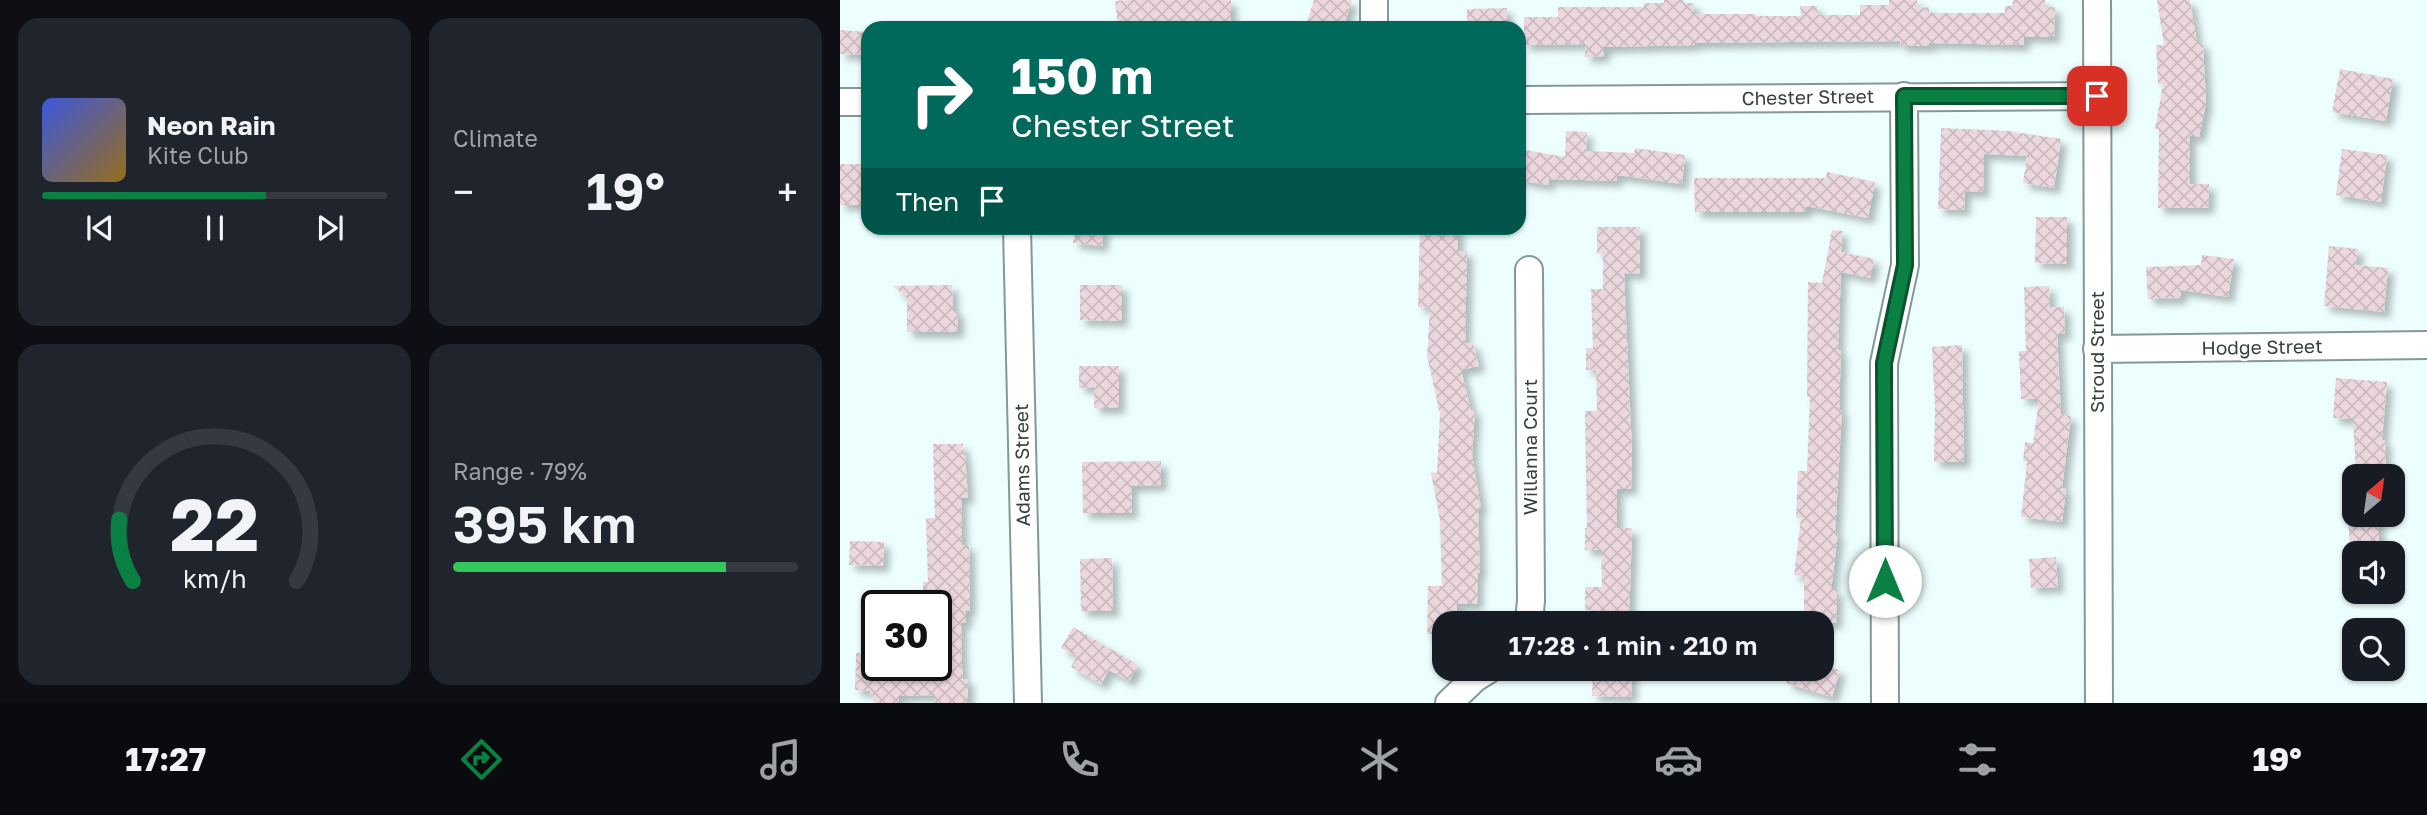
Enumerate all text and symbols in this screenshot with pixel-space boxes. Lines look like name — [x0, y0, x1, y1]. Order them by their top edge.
text: 150 m — [1011, 46, 1153, 105]
icon: right — [896, 49, 987, 140]
pin — [2067, 66, 2127, 126]
icon: arrive — [2078, 77, 2116, 115]
street label: Chester Street — [1741, 84, 1875, 109]
text: Chester Street — [1011, 106, 1235, 144]
text: Neon Rain — [147, 110, 276, 141]
text: Climate — [453, 124, 538, 152]
text: Kite Club — [147, 141, 248, 169]
text: 19° — [586, 159, 665, 221]
text: − — [453, 169, 474, 214]
text: + — [777, 169, 798, 214]
icon: arrive — [973, 182, 1011, 220]
text: Then — [896, 186, 959, 217]
icon: previous — [81, 209, 119, 247]
icon: pause — [196, 209, 234, 247]
icon: next — [311, 209, 349, 247]
street label: Stroud Street — [2085, 291, 2108, 413]
street label: Hodge Street — [2201, 334, 2323, 359]
street label: Willanna Court — [1518, 379, 1541, 515]
street label: Adams Street — [1009, 403, 1034, 527]
text: Range · 79% — [453, 457, 587, 485]
north arrow — [2342, 464, 2404, 527]
map controls — [2342, 464, 2405, 681]
text: 22 — [170, 480, 259, 567]
text: 395 km — [453, 492, 636, 554]
button: sound — [2342, 541, 2405, 604]
position arrow — [1848, 544, 1922, 618]
text: km/h — [183, 562, 246, 593]
speed limit sign: 30 — [861, 590, 952, 681]
button: search — [2342, 618, 2405, 681]
text: 17:28 · 1 min · 210 m — [1509, 630, 1757, 661]
icon: directions — [457, 735, 506, 784]
icon: music — [756, 735, 805, 784]
icon: phone — [1055, 735, 1104, 784]
icon: climate — [1355, 735, 1404, 784]
icon: car — [1654, 735, 1703, 784]
icon: filters — [1953, 735, 2002, 784]
text: 17:27 — [125, 740, 206, 778]
text: 19° — [2252, 740, 2302, 778]

